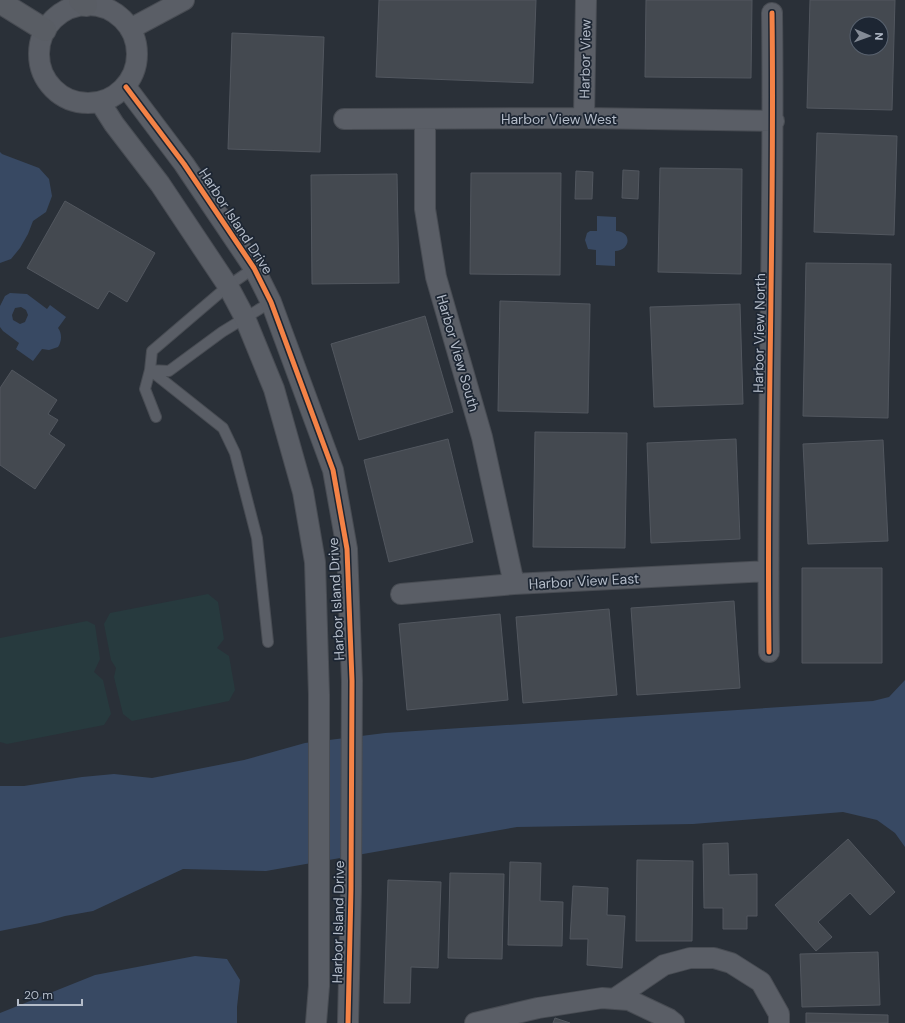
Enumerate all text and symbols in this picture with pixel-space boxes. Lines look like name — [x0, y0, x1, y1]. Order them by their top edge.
north arrow — [849, 16, 889, 56]
street label: Harbor View — [575, 19, 595, 99]
text: N — [872, 32, 886, 41]
street label: Harbor View West — [501, 110, 617, 128]
street label: Harbor Island Drive — [195, 165, 277, 278]
street label: Harbor View North — [749, 273, 769, 393]
street label: Harbor View South — [433, 292, 483, 414]
street label: Harbor Island Drive — [324, 537, 348, 661]
street label: Harbor View East — [528, 569, 640, 593]
street label: Harbor Island Drive — [328, 860, 348, 984]
scale bar — [18, 981, 82, 1007]
text: 20 m — [24, 987, 53, 1003]

